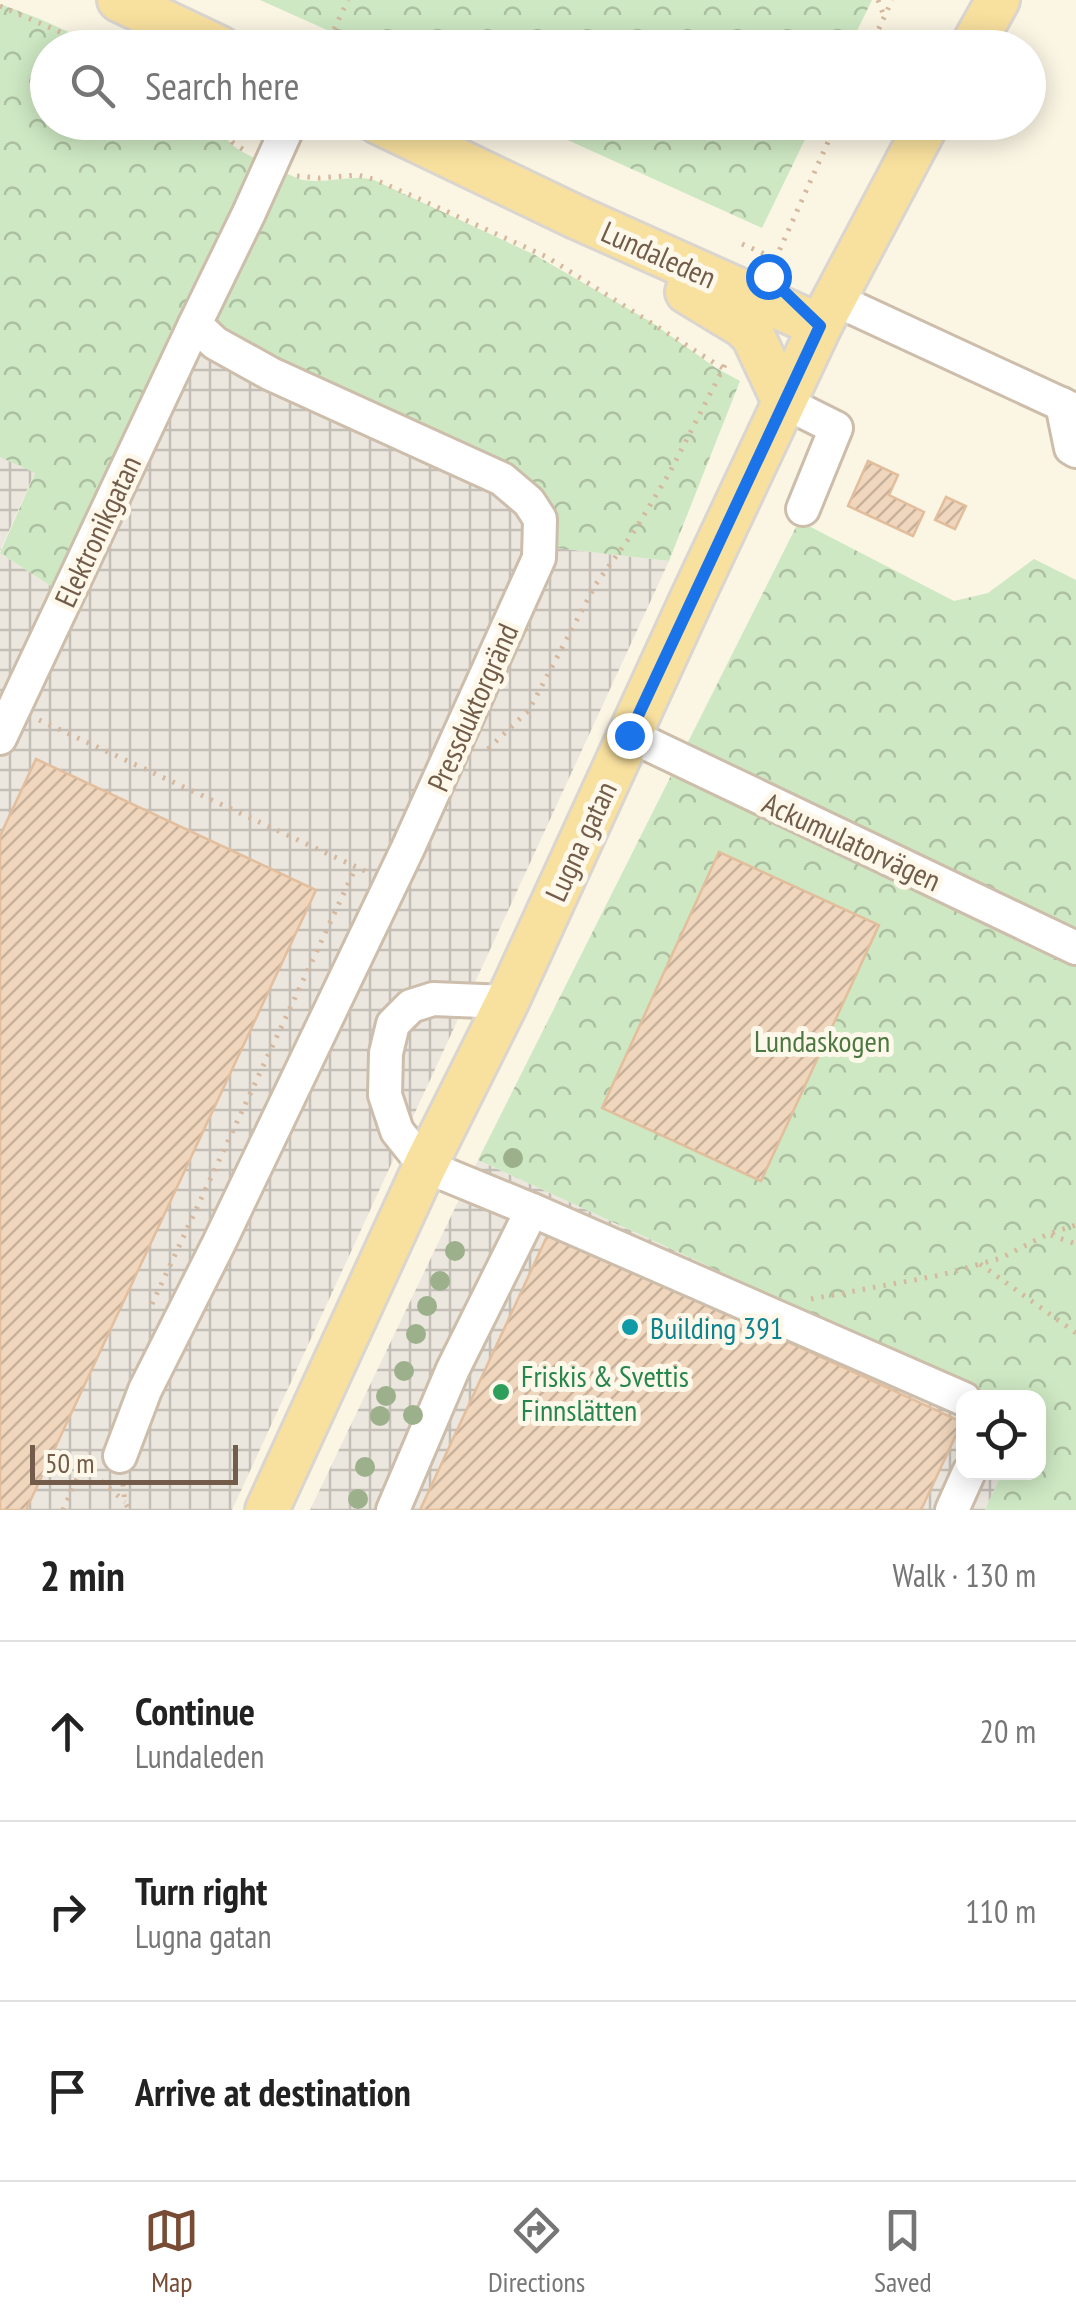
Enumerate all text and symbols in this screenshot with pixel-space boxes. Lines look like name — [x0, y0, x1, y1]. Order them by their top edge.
search box — [30, 30, 1046, 140]
icon: search — [65, 58, 120, 113]
text: Search here — [145, 61, 299, 110]
street label: Lundaleden — [596, 212, 722, 296]
route start — [746, 254, 792, 300]
street label: Elektronikgatan — [45, 449, 149, 613]
street label: Pressduktorgränd — [418, 617, 526, 797]
route end — [607, 713, 653, 759]
street label: Lugna gatan — [535, 775, 625, 907]
street label: Ackumulatorvägen — [757, 783, 947, 899]
park label: Lundaskogen — [754, 1021, 890, 1060]
place label: Building 391 — [650, 1308, 783, 1347]
marker: Building 391 — [619, 1316, 641, 1338]
place label: Friskis & Svettis Finnslätten — [521, 1356, 689, 1429]
marker: Friskis & Svettis Finnslätten — [490, 1381, 512, 1403]
map controls — [956, 1390, 1046, 1480]
button: locate — [956, 1390, 1046, 1480]
scale bar — [30, 1440, 238, 1484]
text: 50 m — [45, 1444, 94, 1481]
text: 2 min — [40, 1548, 125, 1603]
text: Walk · 130 m — [892, 1554, 1036, 1596]
text: Continue — [135, 1686, 255, 1735]
icon: ahead — [40, 1704, 95, 1759]
text: 20 m — [980, 1710, 1036, 1752]
text: Lundaleden — [135, 1735, 264, 1777]
text: Turn right — [135, 1866, 267, 1915]
icon: right — [40, 1884, 95, 1939]
text: 110 m — [965, 1890, 1036, 1932]
text: Lugna gatan — [135, 1915, 271, 1957]
icon: arrive — [40, 2064, 95, 2119]
text: Arrive at destination — [135, 2067, 411, 2116]
tab: Map — [144, 2203, 199, 2300]
tab: Directions — [488, 2203, 585, 2300]
tab: Saved — [874, 2203, 932, 2300]

